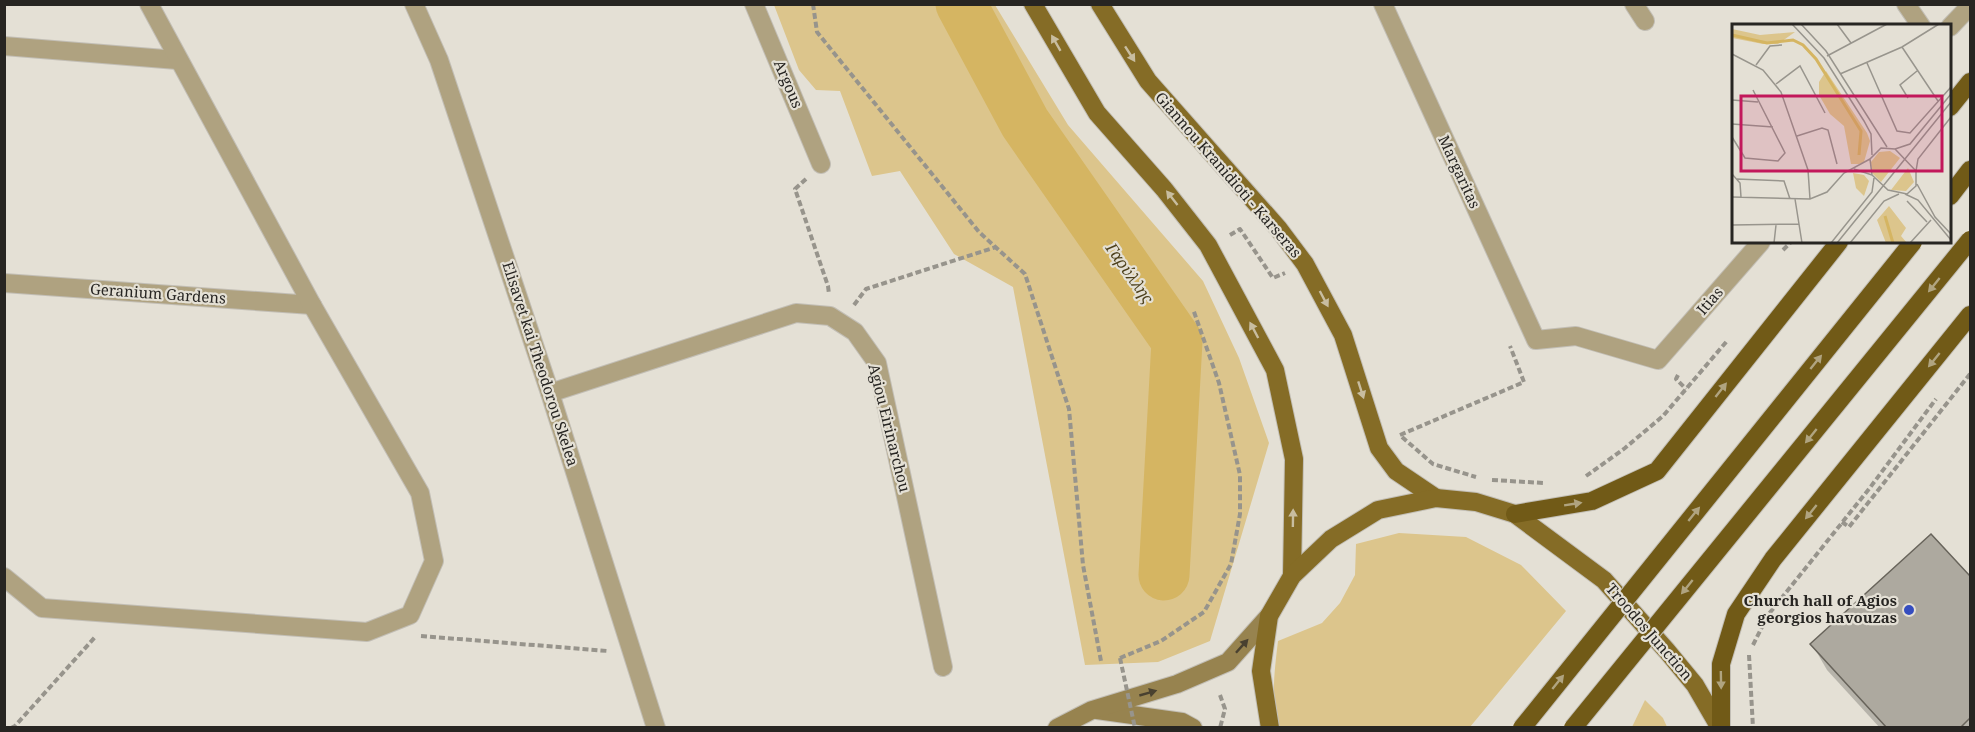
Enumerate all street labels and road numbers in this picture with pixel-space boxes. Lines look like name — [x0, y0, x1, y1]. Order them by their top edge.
street label: Argous — [770, 56, 808, 111]
street label: Giannou Kranidioti - Karseras — [1151, 87, 1307, 262]
street label: Margaritas — [1434, 132, 1486, 212]
street label: Elisavet kai Theodorou Skelea — [498, 259, 584, 469]
street label: Geranium Gardens — [90, 278, 227, 308]
street label: Itias — [1692, 282, 1727, 319]
street label: Agiou Eirinarchou — [864, 362, 916, 494]
street label: Troodos Junction — [1602, 579, 1698, 684]

